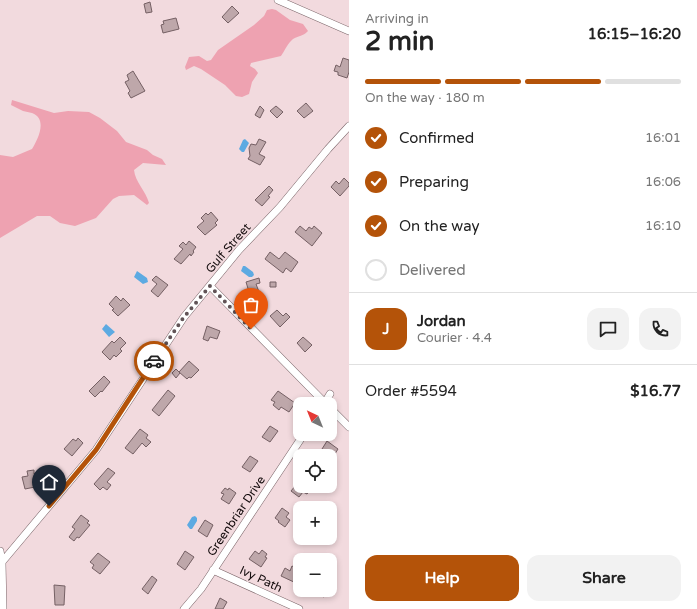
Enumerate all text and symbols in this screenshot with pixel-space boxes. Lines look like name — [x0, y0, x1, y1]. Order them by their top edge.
text: Arriving in — [365, 11, 429, 27]
text: 16:15–16:20 — [588, 25, 681, 43]
text: 2 min — [365, 26, 434, 57]
text: On the way · 180 m — [365, 90, 485, 106]
icon: check — [365, 127, 387, 149]
text: Confirmed — [399, 129, 474, 147]
text: 16:01 — [645, 130, 681, 146]
icon: check — [365, 171, 387, 193]
text: Preparing — [399, 173, 469, 191]
text: 16:06 — [645, 174, 681, 190]
icon: check — [365, 215, 387, 237]
text: On the way — [399, 217, 479, 235]
text: 16:10 — [645, 218, 681, 234]
street label: Gulf Street — [203, 220, 254, 276]
text: Delivered — [399, 261, 466, 279]
pin — [234, 288, 268, 329]
icon: bag — [240, 294, 262, 316]
button: chat — [587, 308, 629, 350]
button: phone — [639, 308, 681, 350]
text: Jordan — [417, 312, 466, 330]
text: J — [383, 320, 390, 338]
text: Courier · 4.4 — [417, 330, 492, 346]
courier — [134, 341, 174, 381]
icon: car — [143, 350, 165, 372]
text: Order #5594 — [365, 382, 457, 400]
text: $16.77 — [630, 382, 681, 400]
north arrow — [293, 397, 337, 441]
map controls — [293, 397, 337, 597]
button: locate — [293, 449, 337, 493]
pin — [32, 465, 66, 506]
icon: home — [38, 471, 60, 493]
street label: Greenbriar Drive — [204, 473, 268, 559]
button: + — [293, 501, 337, 545]
button: − — [293, 553, 337, 597]
button: Help — [365, 555, 519, 601]
button: Share — [527, 555, 681, 601]
street label: Ivy Path — [237, 563, 285, 595]

